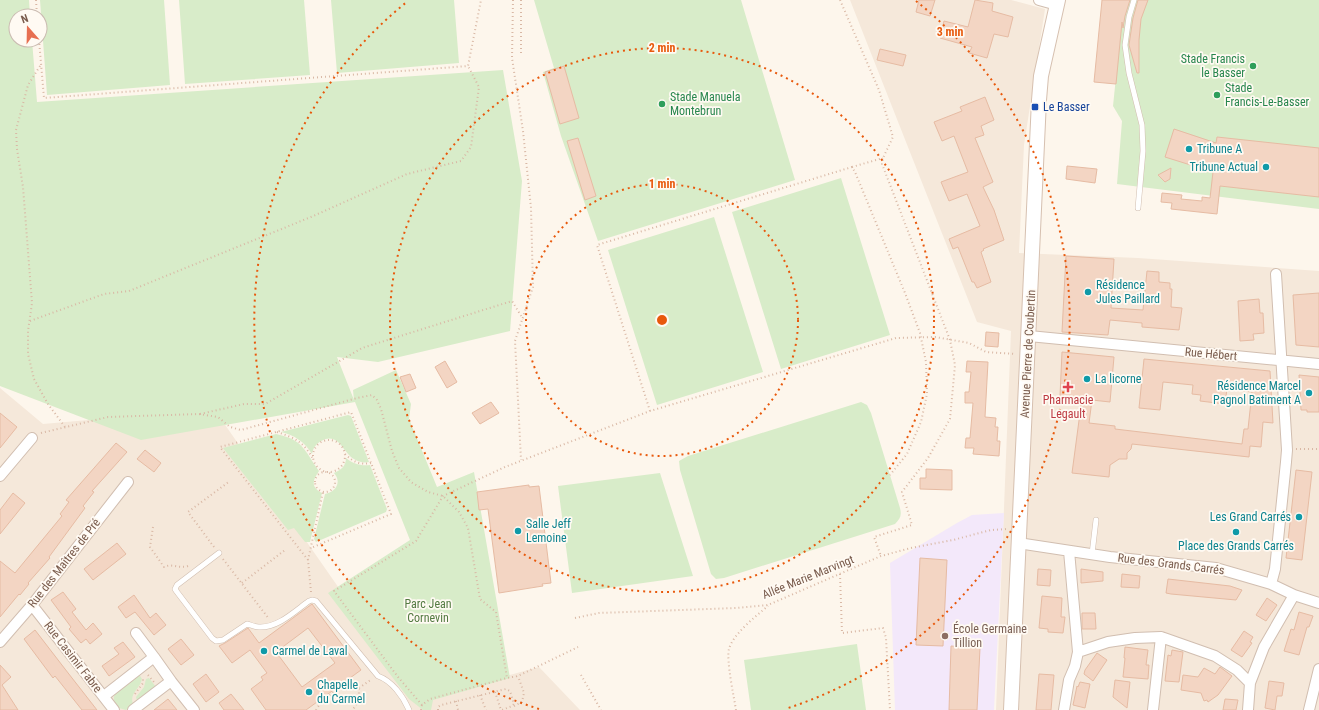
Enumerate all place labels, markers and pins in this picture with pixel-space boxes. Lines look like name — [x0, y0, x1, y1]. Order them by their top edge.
place label: Stade Francis le Basser — [1181, 52, 1245, 80]
marker: Stade Francis le Basser — [1248, 61, 1258, 71]
place label: Stade Francis-Le-Basser — [1225, 81, 1310, 109]
place label: Stade Manuela Montebrun — [670, 90, 741, 118]
marker: Stade Francis-Le-Basser — [1212, 90, 1222, 100]
marker: Stade Manuela Montebrun — [657, 99, 667, 109]
place label: Le Basser — [1043, 100, 1090, 114]
marker: Le Basser — [1030, 102, 1040, 112]
place label: Tribune A — [1197, 142, 1242, 156]
marker: Tribune A — [1184, 144, 1194, 154]
place label: Tribune Actual — [1190, 160, 1258, 174]
marker: Tribune Actual — [1261, 162, 1271, 172]
place label: Résidence Jules Paillard — [1096, 278, 1160, 306]
marker: Résidence Jules Paillard — [1083, 287, 1093, 297]
centre of rings — [655, 313, 669, 327]
place label: La licorne — [1095, 372, 1142, 386]
marker: La licorne — [1082, 374, 1092, 384]
place label: Résidence Marcel Pagnol Batiment A — [1213, 379, 1301, 407]
marker: Pharmacie Legault — [1063, 382, 1073, 392]
marker: Résidence Marcel Pagnol Batiment A — [1304, 388, 1314, 398]
place label: Pharmacie Legault — [1043, 393, 1094, 421]
place label: Les Grand Carrés — [1210, 510, 1291, 524]
marker: Les Grand Carrés — [1294, 512, 1304, 522]
place label: Salle Jeff Lemoine — [526, 517, 571, 545]
marker: Salle Jeff Lemoine — [513, 526, 523, 536]
marker: Place des Grands Carrés — [1231, 527, 1241, 537]
place label: Place des Grands Carrés — [1178, 539, 1294, 553]
place label: École Germaine Tillion — [953, 621, 1027, 650]
marker: École Germaine Tillion — [940, 631, 950, 641]
place label: Carmel de Laval — [272, 644, 348, 658]
marker: Carmel de Laval — [259, 646, 269, 656]
place label: Chapelle du Carmel — [317, 678, 365, 706]
marker: Chapelle du Carmel — [304, 687, 314, 697]

